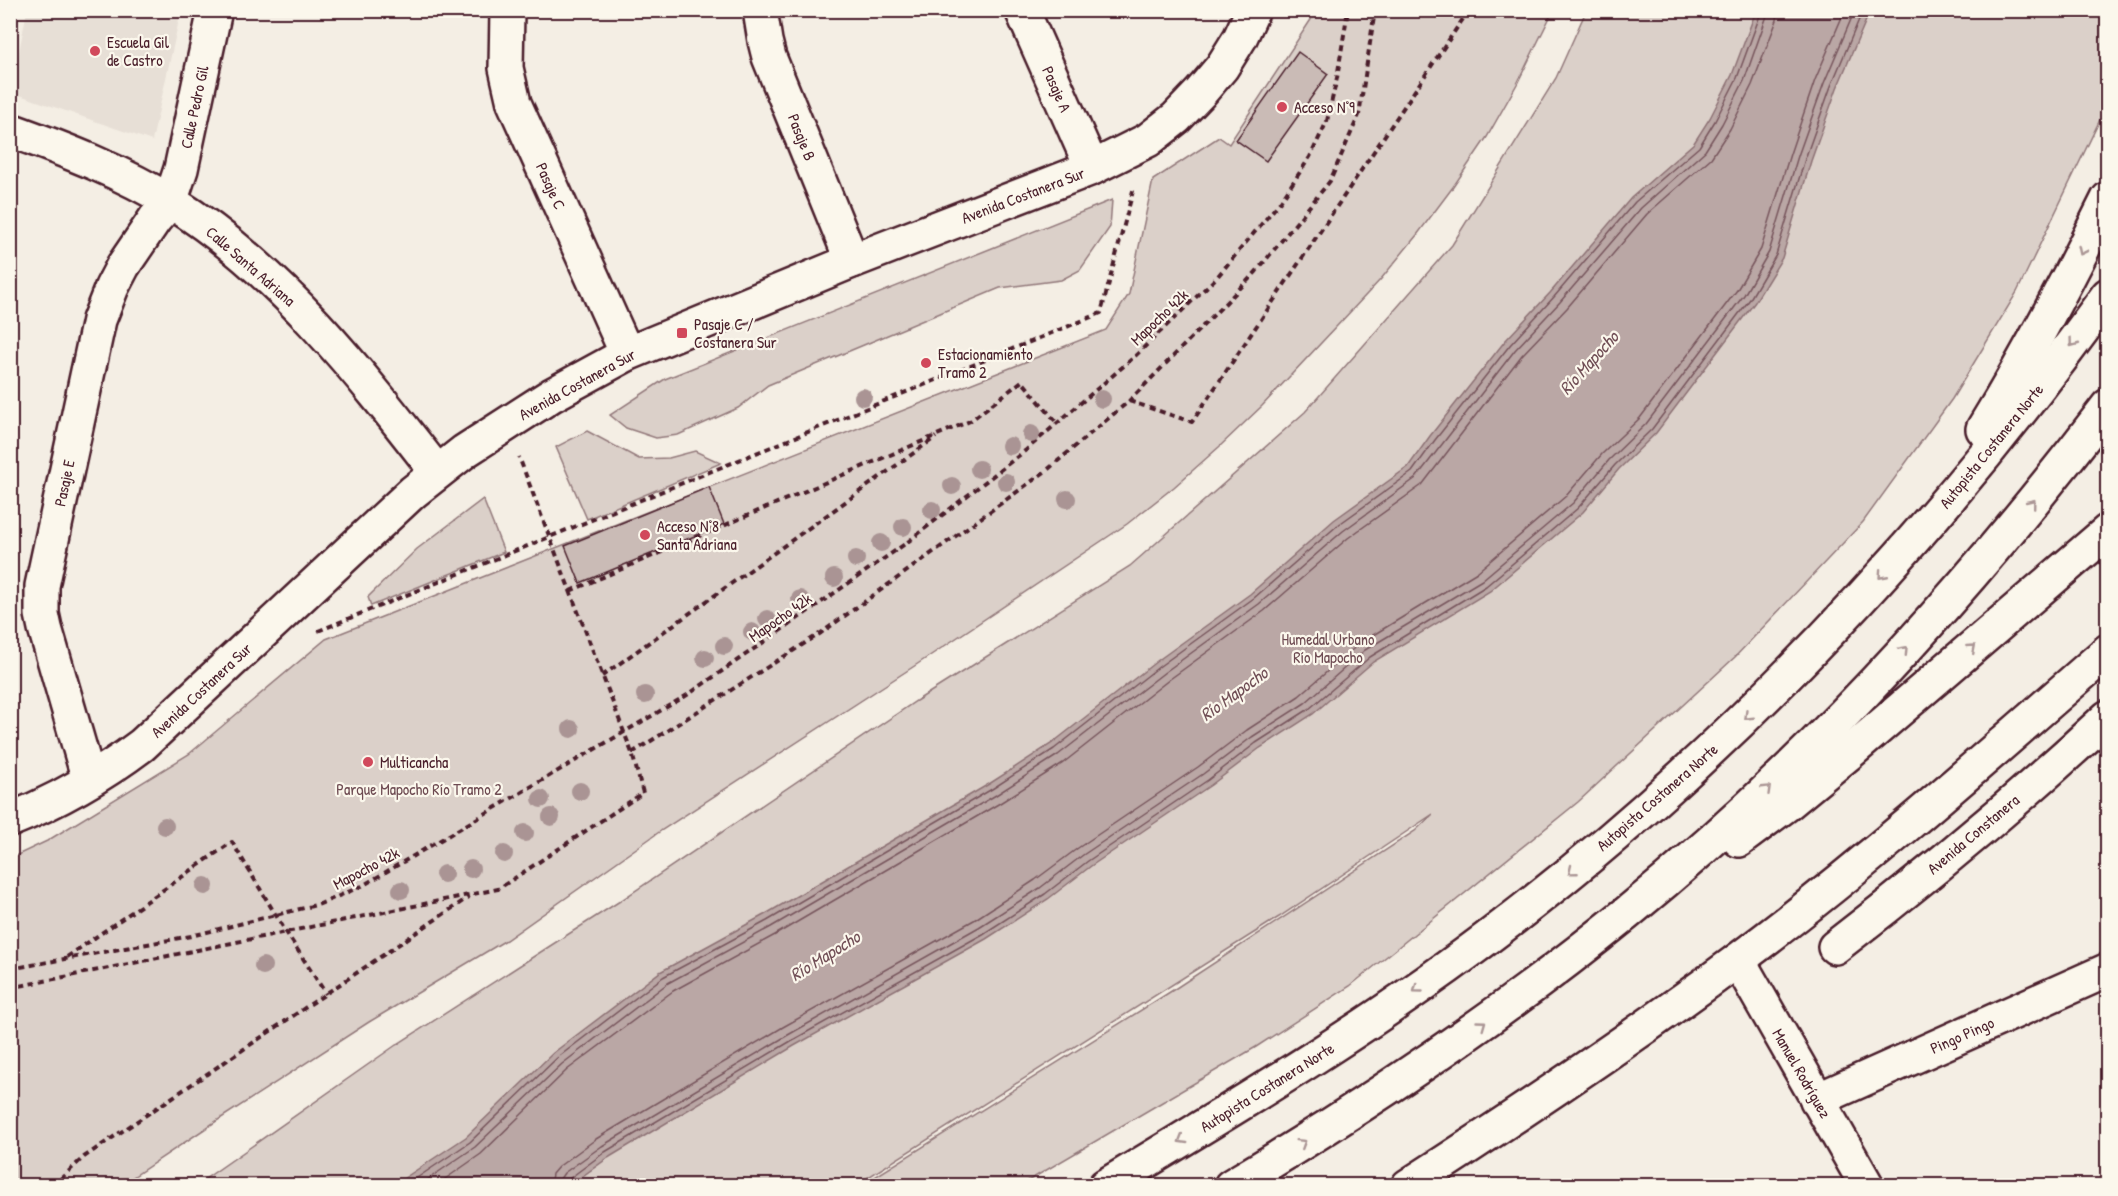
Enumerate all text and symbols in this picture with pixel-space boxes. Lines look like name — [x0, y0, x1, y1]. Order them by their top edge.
place label: Escuela Gil de Castro — [107, 31, 170, 71]
marker: Escuela Gil de Castro — [88, 44, 102, 58]
street label: Calle Pedro Gil — [174, 63, 214, 150]
street label: Pasaje A — [1037, 63, 1077, 116]
place label: Acceso N°9 — [1294, 96, 1355, 118]
marker: Acceso N°9 — [1275, 100, 1289, 114]
street label: Pasaje B — [783, 110, 821, 164]
street label: Pasaje C — [531, 159, 571, 213]
street label: Avenida Costanera Sur — [958, 161, 1088, 229]
street label: Calle Santa Adriana — [202, 221, 300, 311]
one-way arrow — [2077, 245, 2089, 256]
street label: Mapocho 42k — [1125, 284, 1193, 350]
place label: Pasaje C / Costanera Sur — [694, 313, 777, 353]
water label: Río Mapocho — [1553, 324, 1625, 400]
marker: Pasaje C / Costanera Sur — [675, 326, 689, 340]
one-way arrow — [2069, 336, 2080, 347]
street label: Avenida Costanera Sur — [515, 343, 639, 425]
place label: Estacionamiento Tramo 2 — [938, 343, 1033, 383]
marker: Estacionamiento Tramo 2 — [919, 356, 933, 370]
street label: Autopista Costanera Norte — [1934, 379, 2048, 513]
street label: Pasaje E — [48, 458, 80, 508]
one-way arrow — [2025, 499, 2036, 510]
place label: Acceso N°8 Santa Adriana — [657, 515, 737, 555]
marker: Acceso N°8 Santa Adriana — [638, 528, 652, 542]
one-way arrow — [1878, 568, 1889, 579]
street label: Mapocho 42k — [744, 587, 816, 647]
park label: Humedal Urbano Río Mapocho — [1281, 628, 1375, 668]
street label: Avenida Costanera Sur — [146, 638, 256, 742]
one-way arrow — [1965, 644, 1976, 655]
one-way arrow — [1896, 646, 1907, 657]
water label: Río Mapocho — [1195, 659, 1274, 727]
one-way arrow — [1744, 708, 1755, 719]
street label: Autopista Costanera Norte — [1592, 738, 1723, 856]
place label: Multicancha — [380, 751, 448, 773]
marker: Multicancha — [361, 755, 375, 769]
park label: Parque Mapocho Río Tramo 2 — [336, 778, 502, 800]
one-way arrow — [1761, 785, 1771, 796]
street label: Avenida Constanera — [1922, 789, 2024, 879]
street label: Mapocho 42k — [329, 841, 403, 895]
one-way arrow — [1568, 864, 1579, 875]
water label: Río Mapocho — [785, 923, 866, 987]
one-way arrow — [1413, 982, 1424, 993]
street label: Pingo Pingo — [1927, 1011, 1998, 1059]
one-way arrow — [1475, 1020, 1486, 1031]
street label: Manuel Rodríguez — [1767, 1024, 1837, 1122]
street label: Autopista Costanera Norte — [1196, 1037, 1339, 1137]
one-way arrow — [1178, 1132, 1188, 1144]
one-way arrow — [1295, 1139, 1306, 1150]

